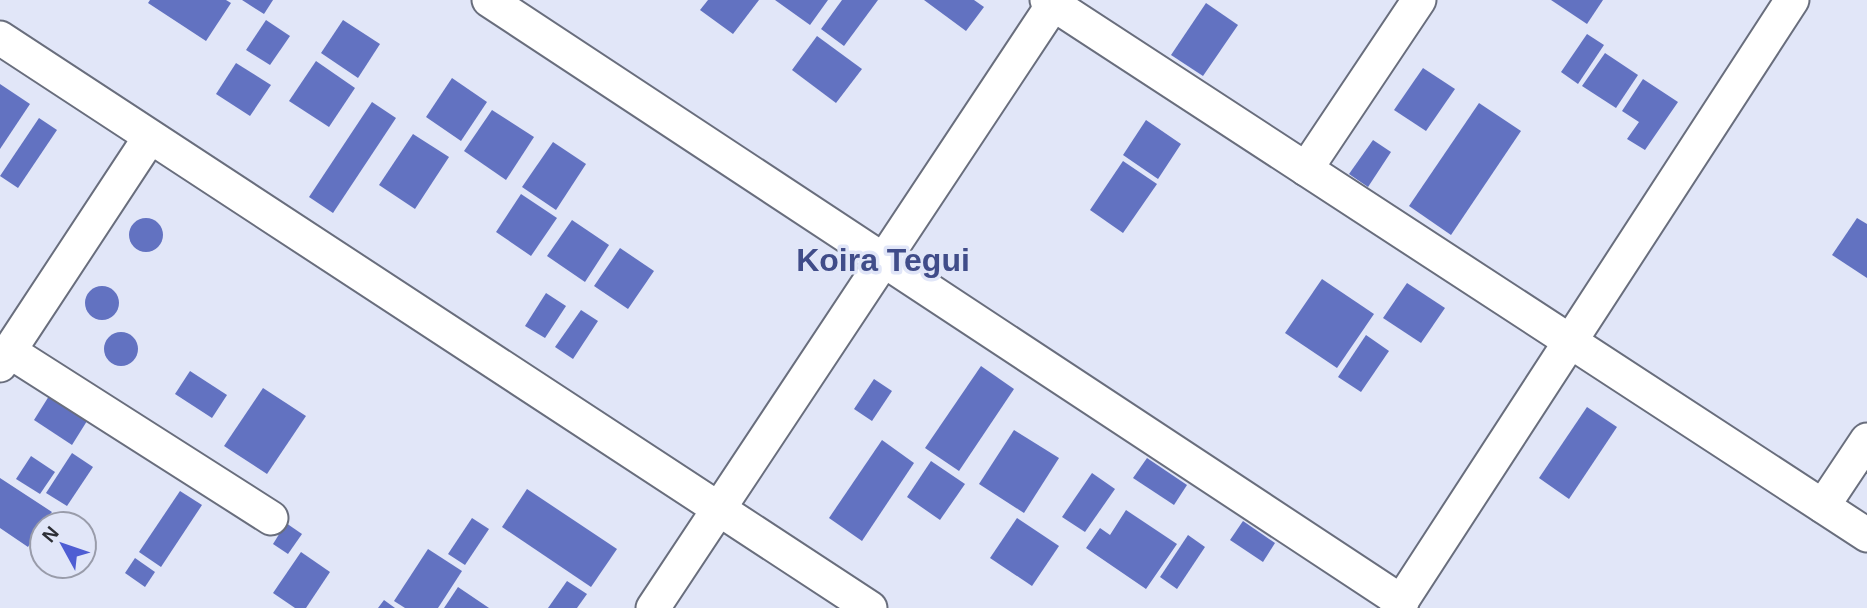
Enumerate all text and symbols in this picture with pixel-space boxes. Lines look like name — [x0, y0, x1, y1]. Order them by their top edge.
district label: Koira Tegui — [796, 242, 970, 278]
north arrow — [28, 510, 98, 580]
text: N — [38, 522, 63, 546]

